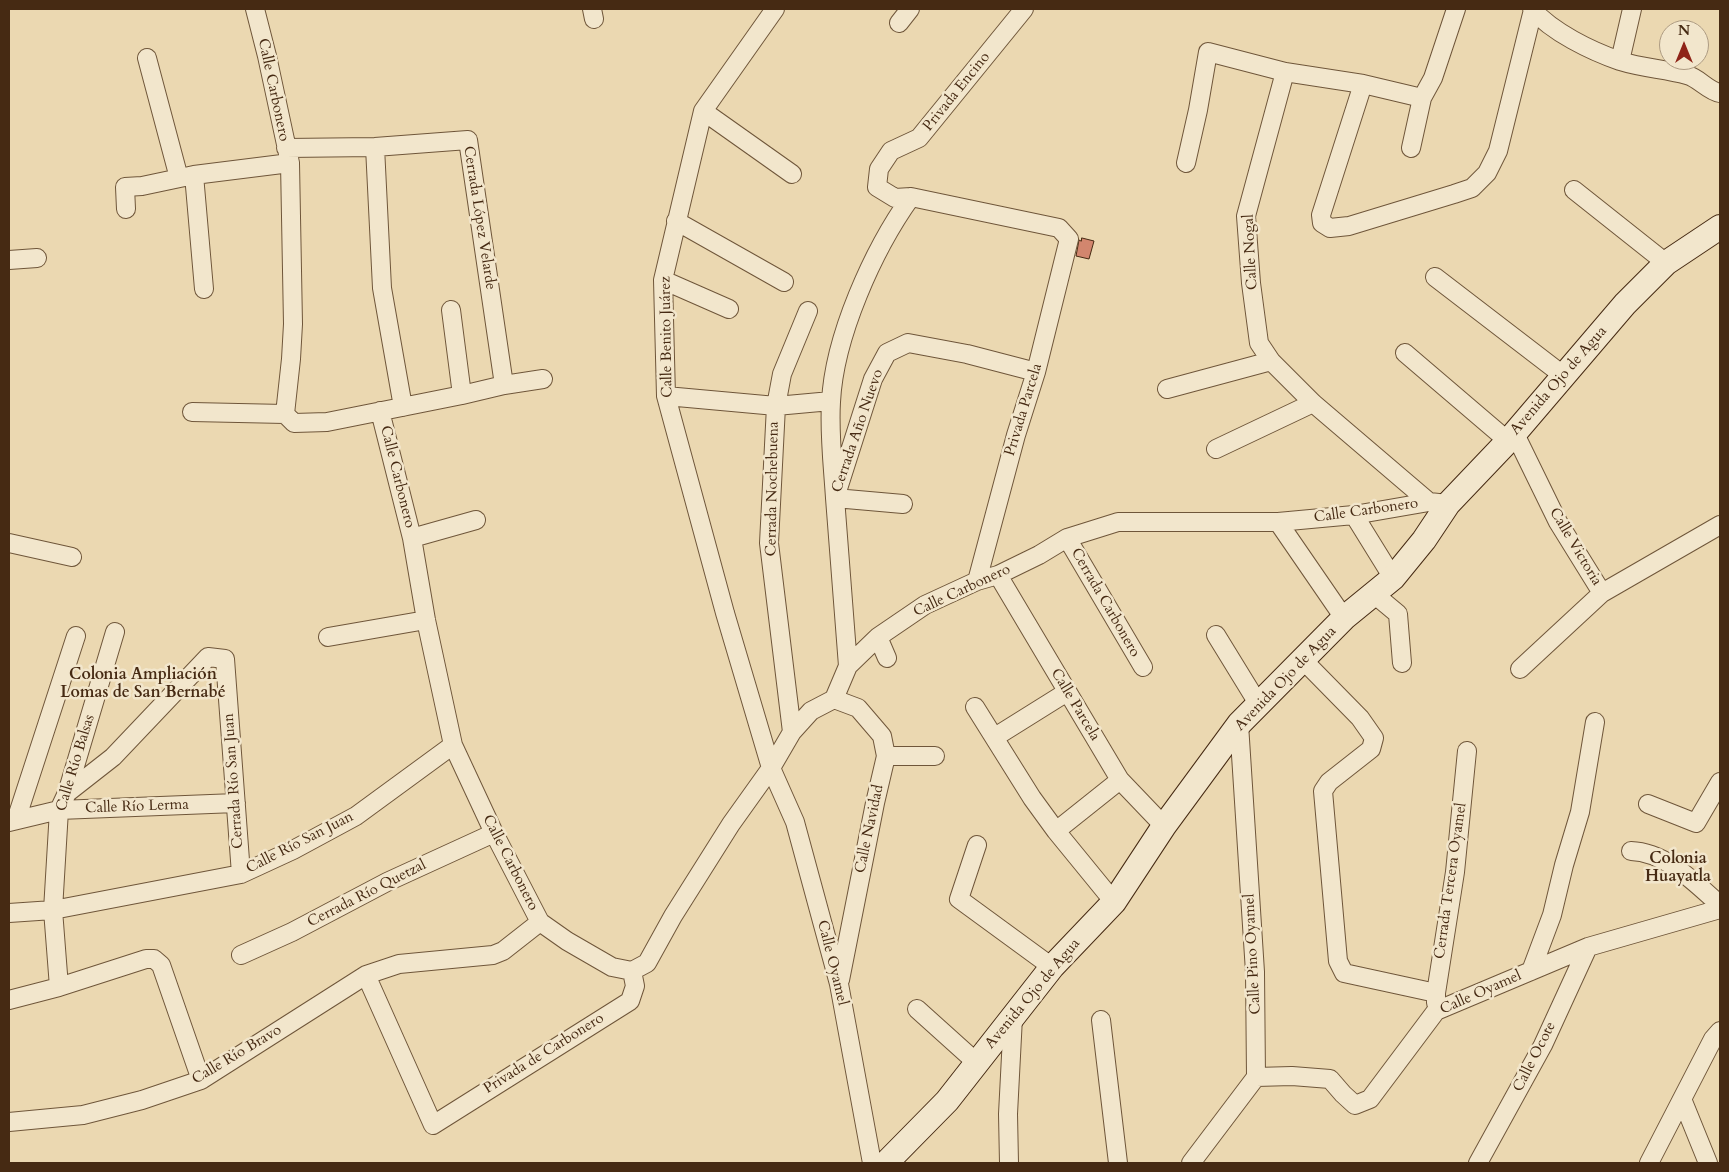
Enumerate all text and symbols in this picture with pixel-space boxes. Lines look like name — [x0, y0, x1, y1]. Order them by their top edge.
north arrow — [1659, 20, 1709, 70]
text: N — [1678, 21, 1690, 40]
street label: Calle Carbonero — [253, 37, 293, 143]
street label: Privada Encino — [920, 49, 994, 135]
street label: Cerrada López Velarde — [459, 145, 499, 291]
street label: Calle Nogal — [1240, 214, 1262, 290]
street label: Calle Benito Juárez — [657, 276, 677, 398]
street label: Avenida Ojo de Agua — [1507, 323, 1611, 439]
street label: Privada Parcela — [1001, 362, 1047, 458]
street label: Cerrada Año Nuevo — [828, 367, 888, 495]
street label: Cerrada Nochebuena — [763, 421, 783, 557]
street label: Calle Carbonero — [376, 424, 418, 530]
street label: Calle Carbonero — [1313, 495, 1419, 527]
street label: Calle Victoria — [1545, 505, 1605, 589]
street label: Cerrada Carbonero — [1067, 545, 1143, 661]
street label: Calle Carbonero — [911, 561, 1013, 621]
street label: Avenida Ojo de Agua — [1232, 623, 1340, 735]
district label: Colonia Ampliación Lomas de San Bernabé — [60, 665, 226, 703]
street label: Calle Parcela — [1046, 666, 1104, 744]
street label: Calle Río Balsas — [53, 712, 99, 814]
street label: Cerrada Río San Juan — [220, 713, 248, 849]
street label: Calle Navidad — [852, 783, 888, 875]
street label: Calle Río Lerma — [85, 796, 189, 818]
street label: Cerrada Tercera Oyamel — [1431, 802, 1471, 960]
street label: Calle Río San Juan — [243, 808, 357, 878]
street label: Calle Carbonero — [478, 812, 542, 914]
district label: Colonia Huayatla — [1645, 849, 1711, 887]
street label: Cerrada Río Quetzal — [305, 856, 429, 932]
street label: Calle Pino Oyamel — [1241, 893, 1265, 1015]
street label: Calle Oyamel — [813, 919, 851, 1007]
street label: Avenida Ojo de Agua — [982, 935, 1084, 1053]
street label: Calle Oyamel — [1438, 967, 1524, 1019]
street label: Privada de Carbonero — [481, 1010, 607, 1098]
street label: Calle Ocote — [1510, 1019, 1560, 1095]
street label: Calle Río Bravo — [189, 1021, 285, 1089]

